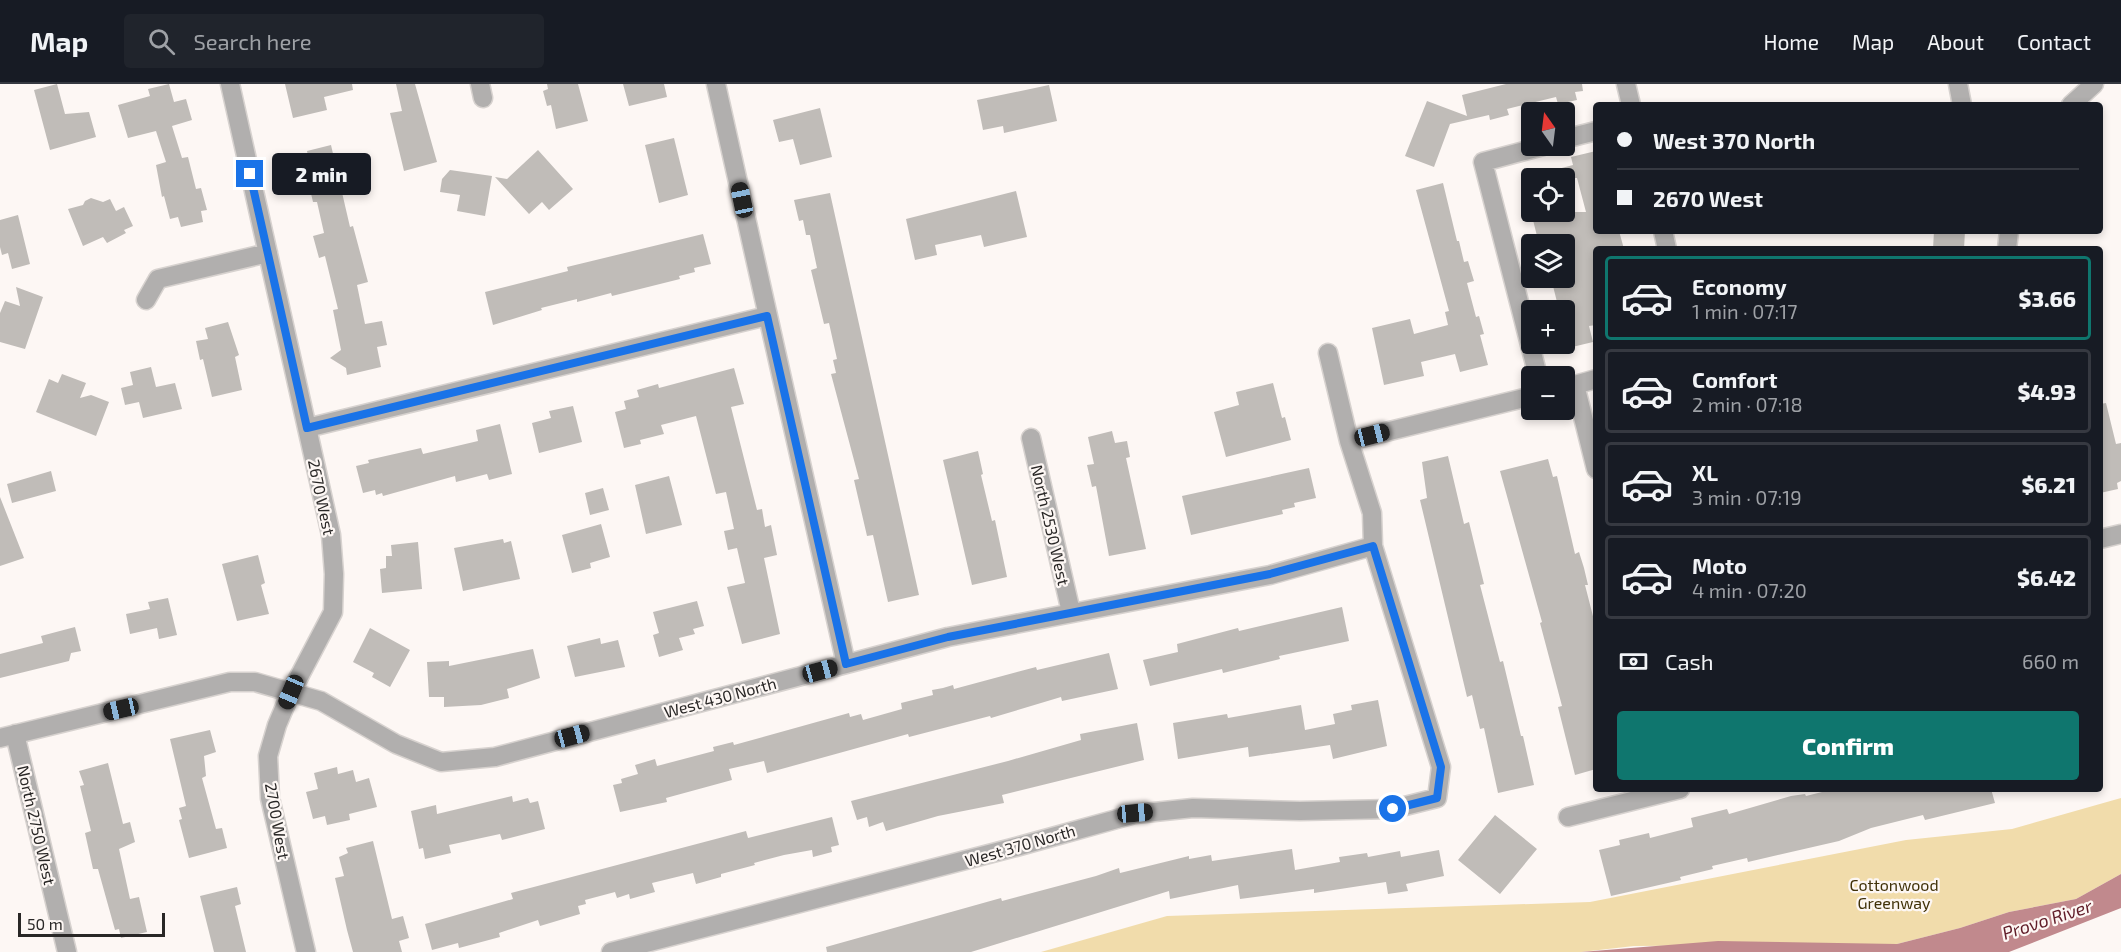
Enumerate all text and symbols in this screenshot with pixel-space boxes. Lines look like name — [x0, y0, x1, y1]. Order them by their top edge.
search box — [124, 14, 544, 68]
text: Map — [30, 24, 88, 58]
icon: search — [145, 25, 178, 58]
text: Search here — [193, 28, 312, 54]
text: Home — [1763, 29, 1819, 54]
text: Map — [1852, 29, 1894, 54]
text: About — [1927, 29, 1984, 54]
text: Contact — [2017, 29, 2091, 54]
north arrow — [1521, 102, 1575, 156]
map controls — [1521, 102, 1575, 420]
text: West 370 North — [1653, 127, 1815, 153]
callout: 2 min — [271, 153, 370, 195]
route end — [236, 160, 263, 187]
text: 2 min — [296, 162, 347, 186]
button: locate — [1521, 168, 1575, 222]
car — [729, 181, 755, 219]
text: 2670 West — [1653, 185, 1763, 211]
button: layers — [1521, 234, 1575, 288]
icon: car — [1620, 271, 1674, 325]
text: Economy — [1692, 273, 1787, 299]
text: $3.66 — [2019, 285, 2076, 311]
text: 1 min · 07:17 — [1692, 299, 1797, 323]
button: + — [1521, 300, 1575, 354]
icon: car — [1620, 364, 1674, 418]
button: − — [1521, 366, 1575, 420]
text: Comfort — [1692, 366, 1777, 392]
text: $4.93 — [2017, 378, 2076, 404]
text: 2 min · 07:18 — [1692, 392, 1803, 416]
car — [1352, 422, 1392, 448]
street label: 2670 West — [305, 457, 339, 537]
icon: car — [1620, 457, 1674, 511]
text: XL — [1692, 459, 1718, 485]
street label: North 2530 West — [1028, 463, 1074, 587]
text: $6.21 — [2021, 471, 2076, 497]
text: 3 min · 07:19 — [1692, 485, 1802, 509]
icon: car — [1620, 550, 1674, 604]
text: Moto — [1692, 552, 1747, 578]
text: $6.42 — [2017, 564, 2076, 590]
text: 4 min · 07:20 — [1692, 578, 1807, 602]
icon: cash — [1617, 645, 1650, 678]
text: Cash — [1665, 648, 1714, 674]
text: 660 m — [2022, 649, 2079, 673]
car — [800, 658, 840, 684]
car — [276, 672, 306, 712]
street label: West 430 North — [662, 673, 778, 721]
car — [101, 696, 141, 722]
button: Confirm — [1617, 711, 2079, 780]
car — [552, 723, 592, 749]
street label: North 2750 West — [14, 763, 60, 887]
street label: 2700 West — [262, 781, 294, 861]
route start — [1379, 795, 1406, 822]
car — [1116, 802, 1154, 824]
street label: West 370 North — [963, 820, 1077, 870]
park label: Cottonwood Greenway — [1849, 875, 1939, 912]
water label: Provo River — [1999, 894, 2096, 944]
scale bar — [18, 910, 165, 938]
text: 50 m — [27, 914, 63, 933]

